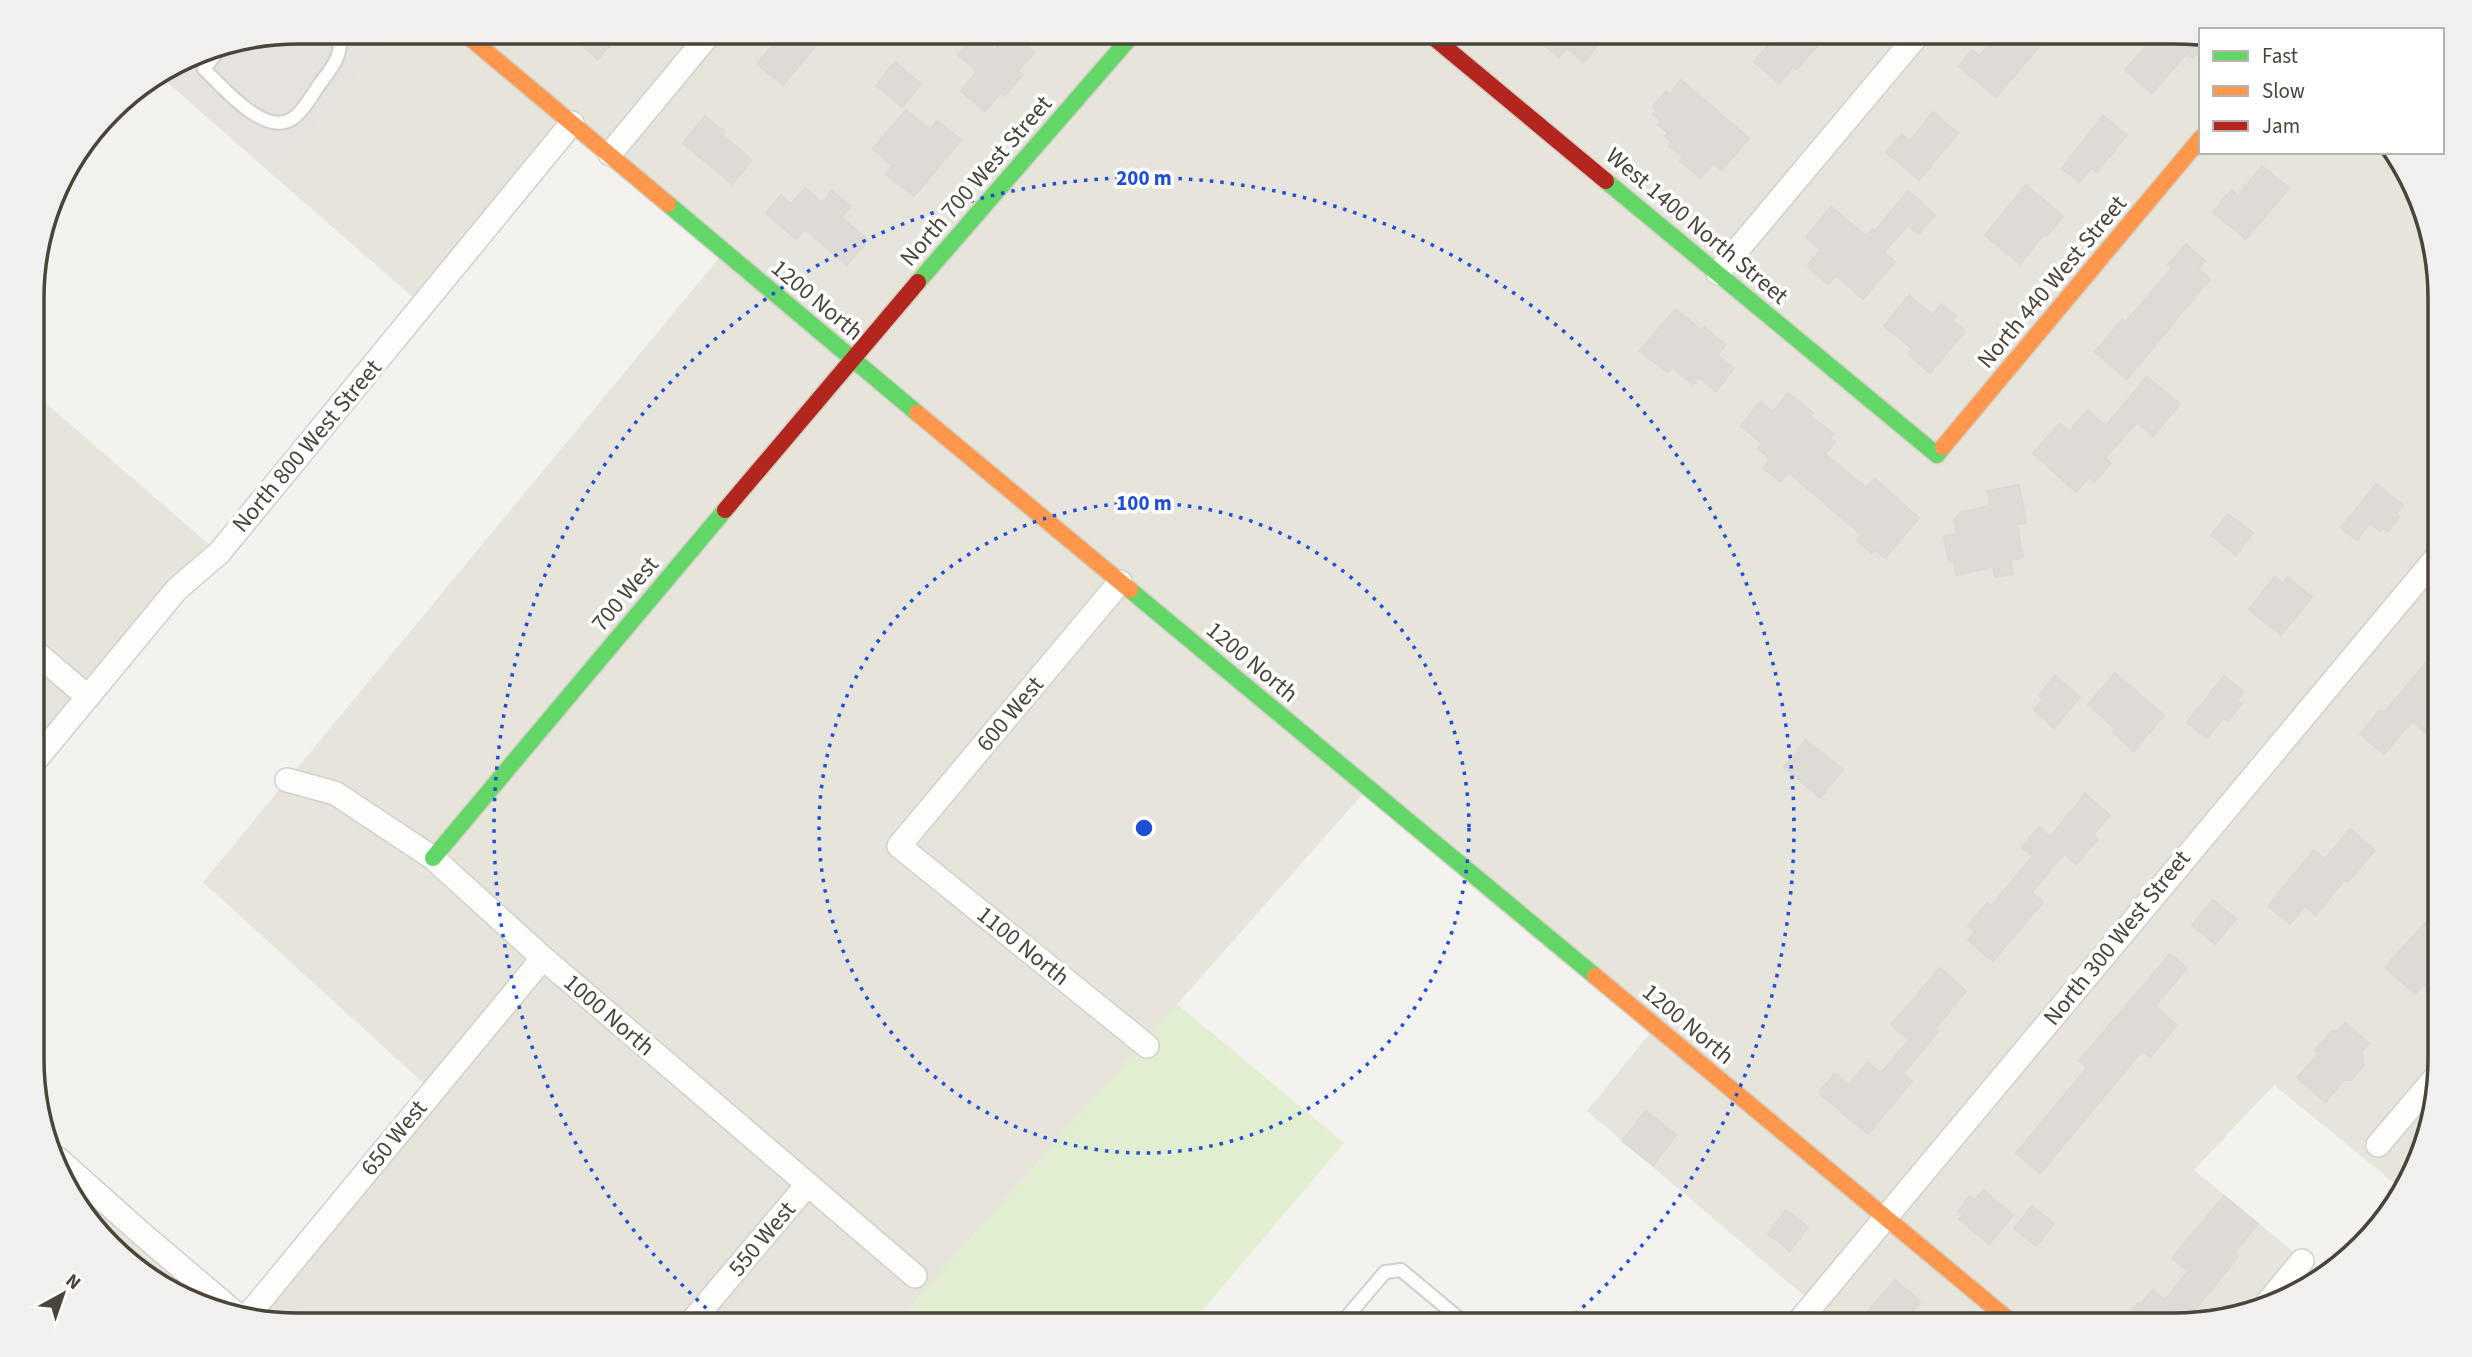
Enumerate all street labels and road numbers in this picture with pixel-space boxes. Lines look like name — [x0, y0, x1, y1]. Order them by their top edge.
street label: North 700 West Street — [892, 88, 1060, 274]
street label: West 1400 North Street — [1598, 139, 1796, 313]
street label: North 440 West Street — [1969, 188, 2135, 376]
street label: 1200 North — [763, 251, 871, 349]
street label: North 800 West Street — [224, 352, 390, 540]
street label: 700 West — [583, 549, 667, 639]
street label: 1200 North — [1198, 613, 1306, 711]
street label: 600 West — [968, 669, 1052, 759]
street label: North 300 West Street — [2035, 843, 2199, 1033]
street label: 1100 North — [969, 898, 1077, 994]
street label: 1000 North — [556, 966, 662, 1064]
street label: 1200 North — [1634, 975, 1742, 1073]
street label: 650 West — [352, 1092, 436, 1184]
street label: 550 West — [720, 1194, 804, 1284]

